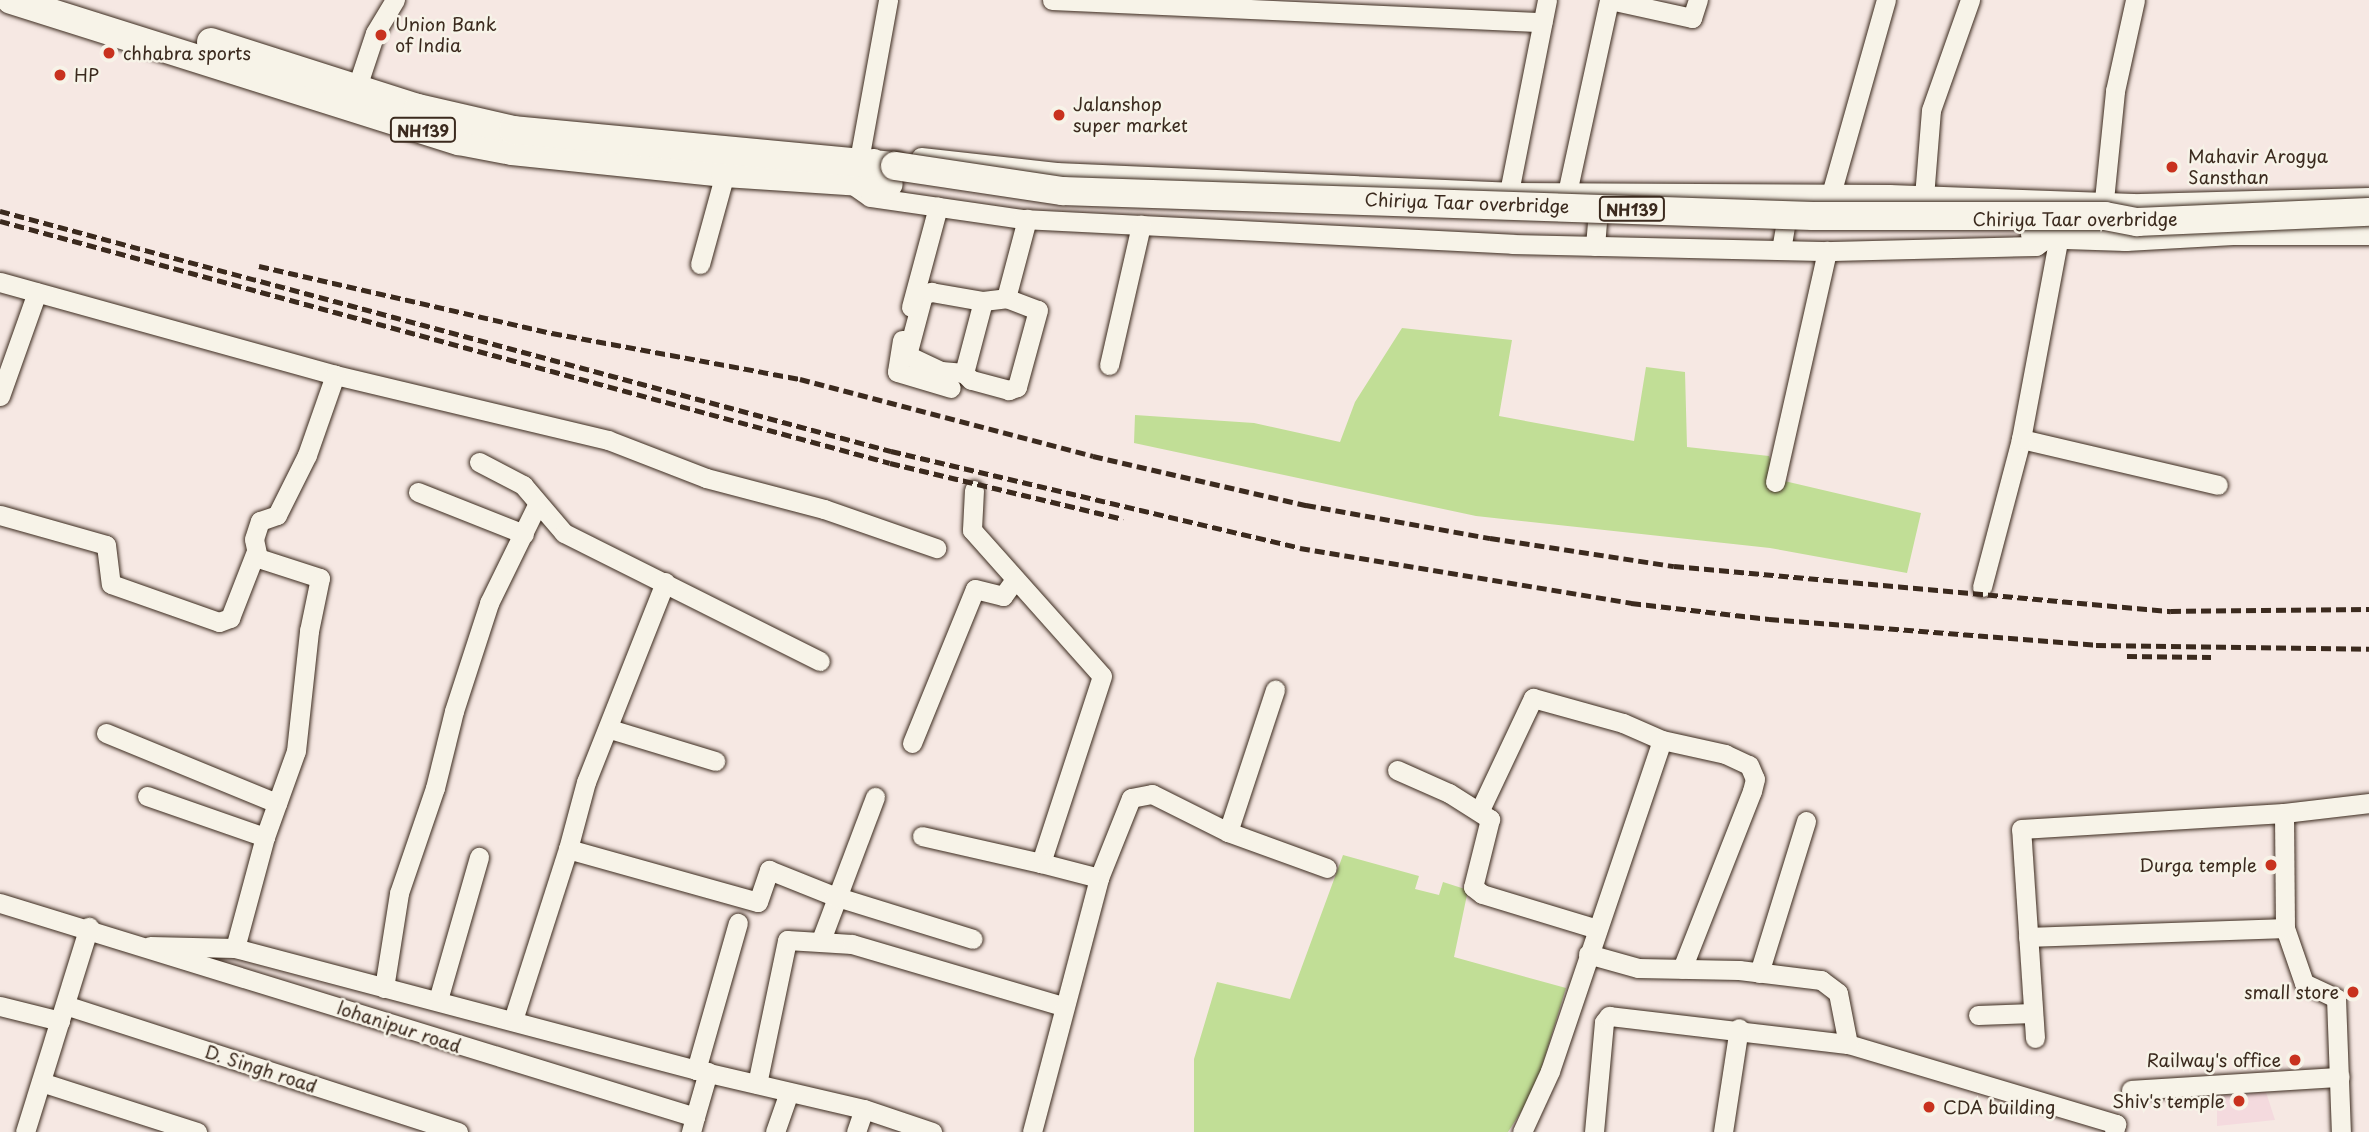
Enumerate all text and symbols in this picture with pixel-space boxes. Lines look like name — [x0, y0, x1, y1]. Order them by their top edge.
place label: Union Bank of India — [395, 14, 497, 56]
marker: Union Bank of India — [373, 27, 389, 43]
place label: chhabra sports — [123, 42, 252, 64]
marker: chhabra sports — [101, 45, 117, 61]
place label: HP — [74, 64, 99, 86]
marker: HP — [52, 67, 68, 83]
place label: Jalanshop super market — [1073, 94, 1189, 136]
marker: Jalanshop super market — [1051, 107, 1067, 123]
road number: NH139 — [390, 118, 456, 142]
place label: Mahavir Arogya Sansthan — [2188, 146, 2329, 188]
marker: Mahavir Arogya Sansthan — [2162, 157, 2182, 177]
street label: Chiriya Taar overbridge — [1364, 189, 1570, 217]
road number: NH139 — [1599, 196, 1665, 222]
street label: Chiriya Taar overbridge — [1972, 208, 2178, 230]
place label: Durga temple — [2138, 854, 2257, 876]
marker: Durga temple — [2263, 857, 2279, 873]
place label: small store — [2244, 981, 2339, 1003]
marker: small store — [2345, 984, 2361, 1000]
street label: lohanipur road — [335, 997, 463, 1057]
street label: D. Singh road — [202, 1041, 320, 1097]
place label: Railway's office — [2146, 1049, 2281, 1071]
marker: Railway's office — [2287, 1052, 2303, 1068]
place label: Shiv's temple — [2112, 1090, 2225, 1112]
marker: Shiv's temple — [2231, 1093, 2247, 1109]
place label: CDA building — [1943, 1096, 2057, 1118]
marker: CDA building — [1921, 1099, 1937, 1115]

